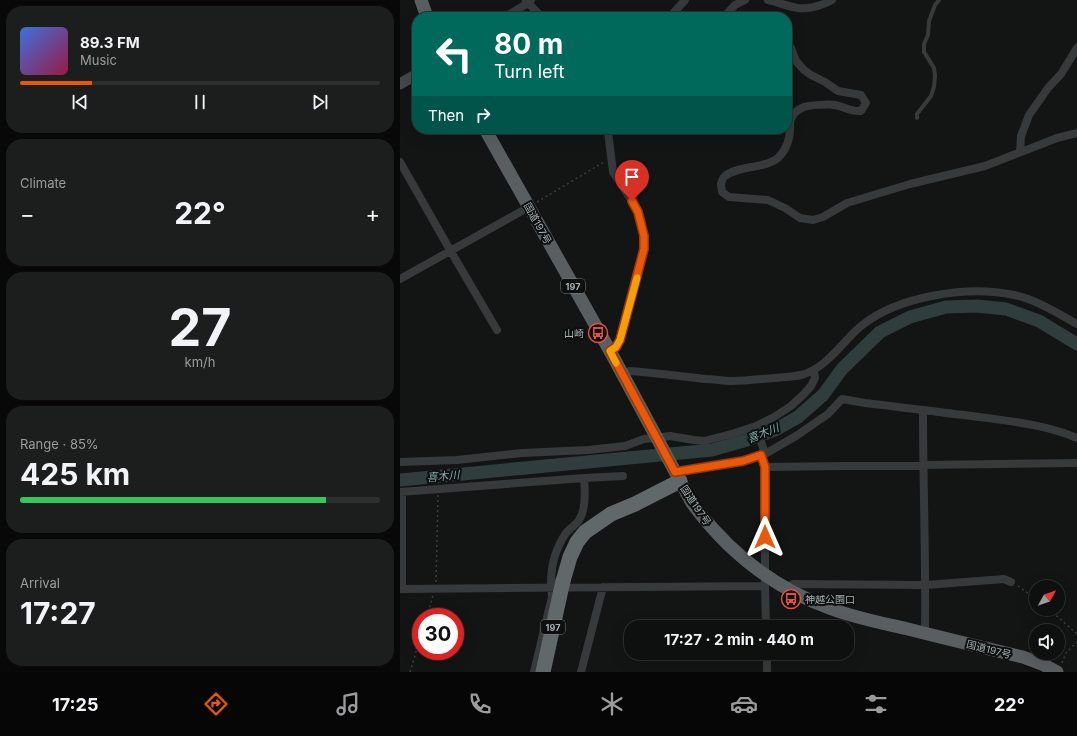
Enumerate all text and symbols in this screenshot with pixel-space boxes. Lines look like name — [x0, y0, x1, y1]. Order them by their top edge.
text: 80 m — [494, 27, 563, 61]
icon: left — [428, 28, 480, 80]
text: 89.3 FM — [80, 33, 140, 52]
text: Music — [80, 52, 117, 68]
text: Turn left — [494, 61, 564, 82]
icon: previous — [69, 91, 91, 113]
icon: pause — [189, 91, 211, 113]
icon: next — [309, 91, 331, 113]
icon: right — [472, 104, 494, 126]
text: Then — [428, 106, 464, 125]
pin — [615, 160, 649, 201]
icon: arrive — [621, 166, 643, 188]
text: Climate — [20, 175, 66, 191]
text: 22° — [174, 195, 226, 231]
street label: 国道197号 — [522, 200, 554, 246]
text: − — [20, 201, 35, 227]
text: + — [365, 201, 380, 227]
road number: 197 — [561, 279, 585, 293]
text: 27 — [169, 296, 232, 359]
bus stop icon: 山崎 — [587, 322, 609, 344]
place label: 山崎 — [564, 327, 584, 339]
text: km/h — [185, 354, 215, 370]
water label: 喜木川 — [745, 420, 782, 446]
text: Range · 85% — [20, 436, 99, 452]
text: 425 km — [20, 456, 130, 492]
water label: 喜木川 — [426, 468, 461, 484]
street label: 国道197号 — [678, 483, 714, 527]
position arrow — [744, 516, 786, 558]
text: Arrival — [20, 575, 60, 591]
north arrow — [1029, 580, 1065, 616]
map controls — [1029, 580, 1065, 660]
bus stop icon: 神越公園口 — [780, 588, 802, 610]
place label: 神越公園口 — [805, 593, 855, 605]
text: 17:27 — [20, 595, 96, 631]
speed limit sign: 30 — [412, 608, 464, 660]
road number: 197 — [541, 620, 565, 634]
button: sound — [1029, 624, 1065, 660]
text: 17:27 · 2 min · 440 m — [664, 630, 814, 649]
street label: 国道197号 — [965, 638, 1013, 660]
icon: directions — [202, 690, 230, 718]
icon: music — [334, 690, 362, 718]
icon: phone — [466, 690, 494, 718]
icon: climate — [598, 690, 626, 718]
icon: car — [730, 690, 758, 718]
icon: filters — [862, 690, 890, 718]
text: 17:25 — [52, 694, 98, 715]
text: 22° — [994, 694, 1025, 715]

